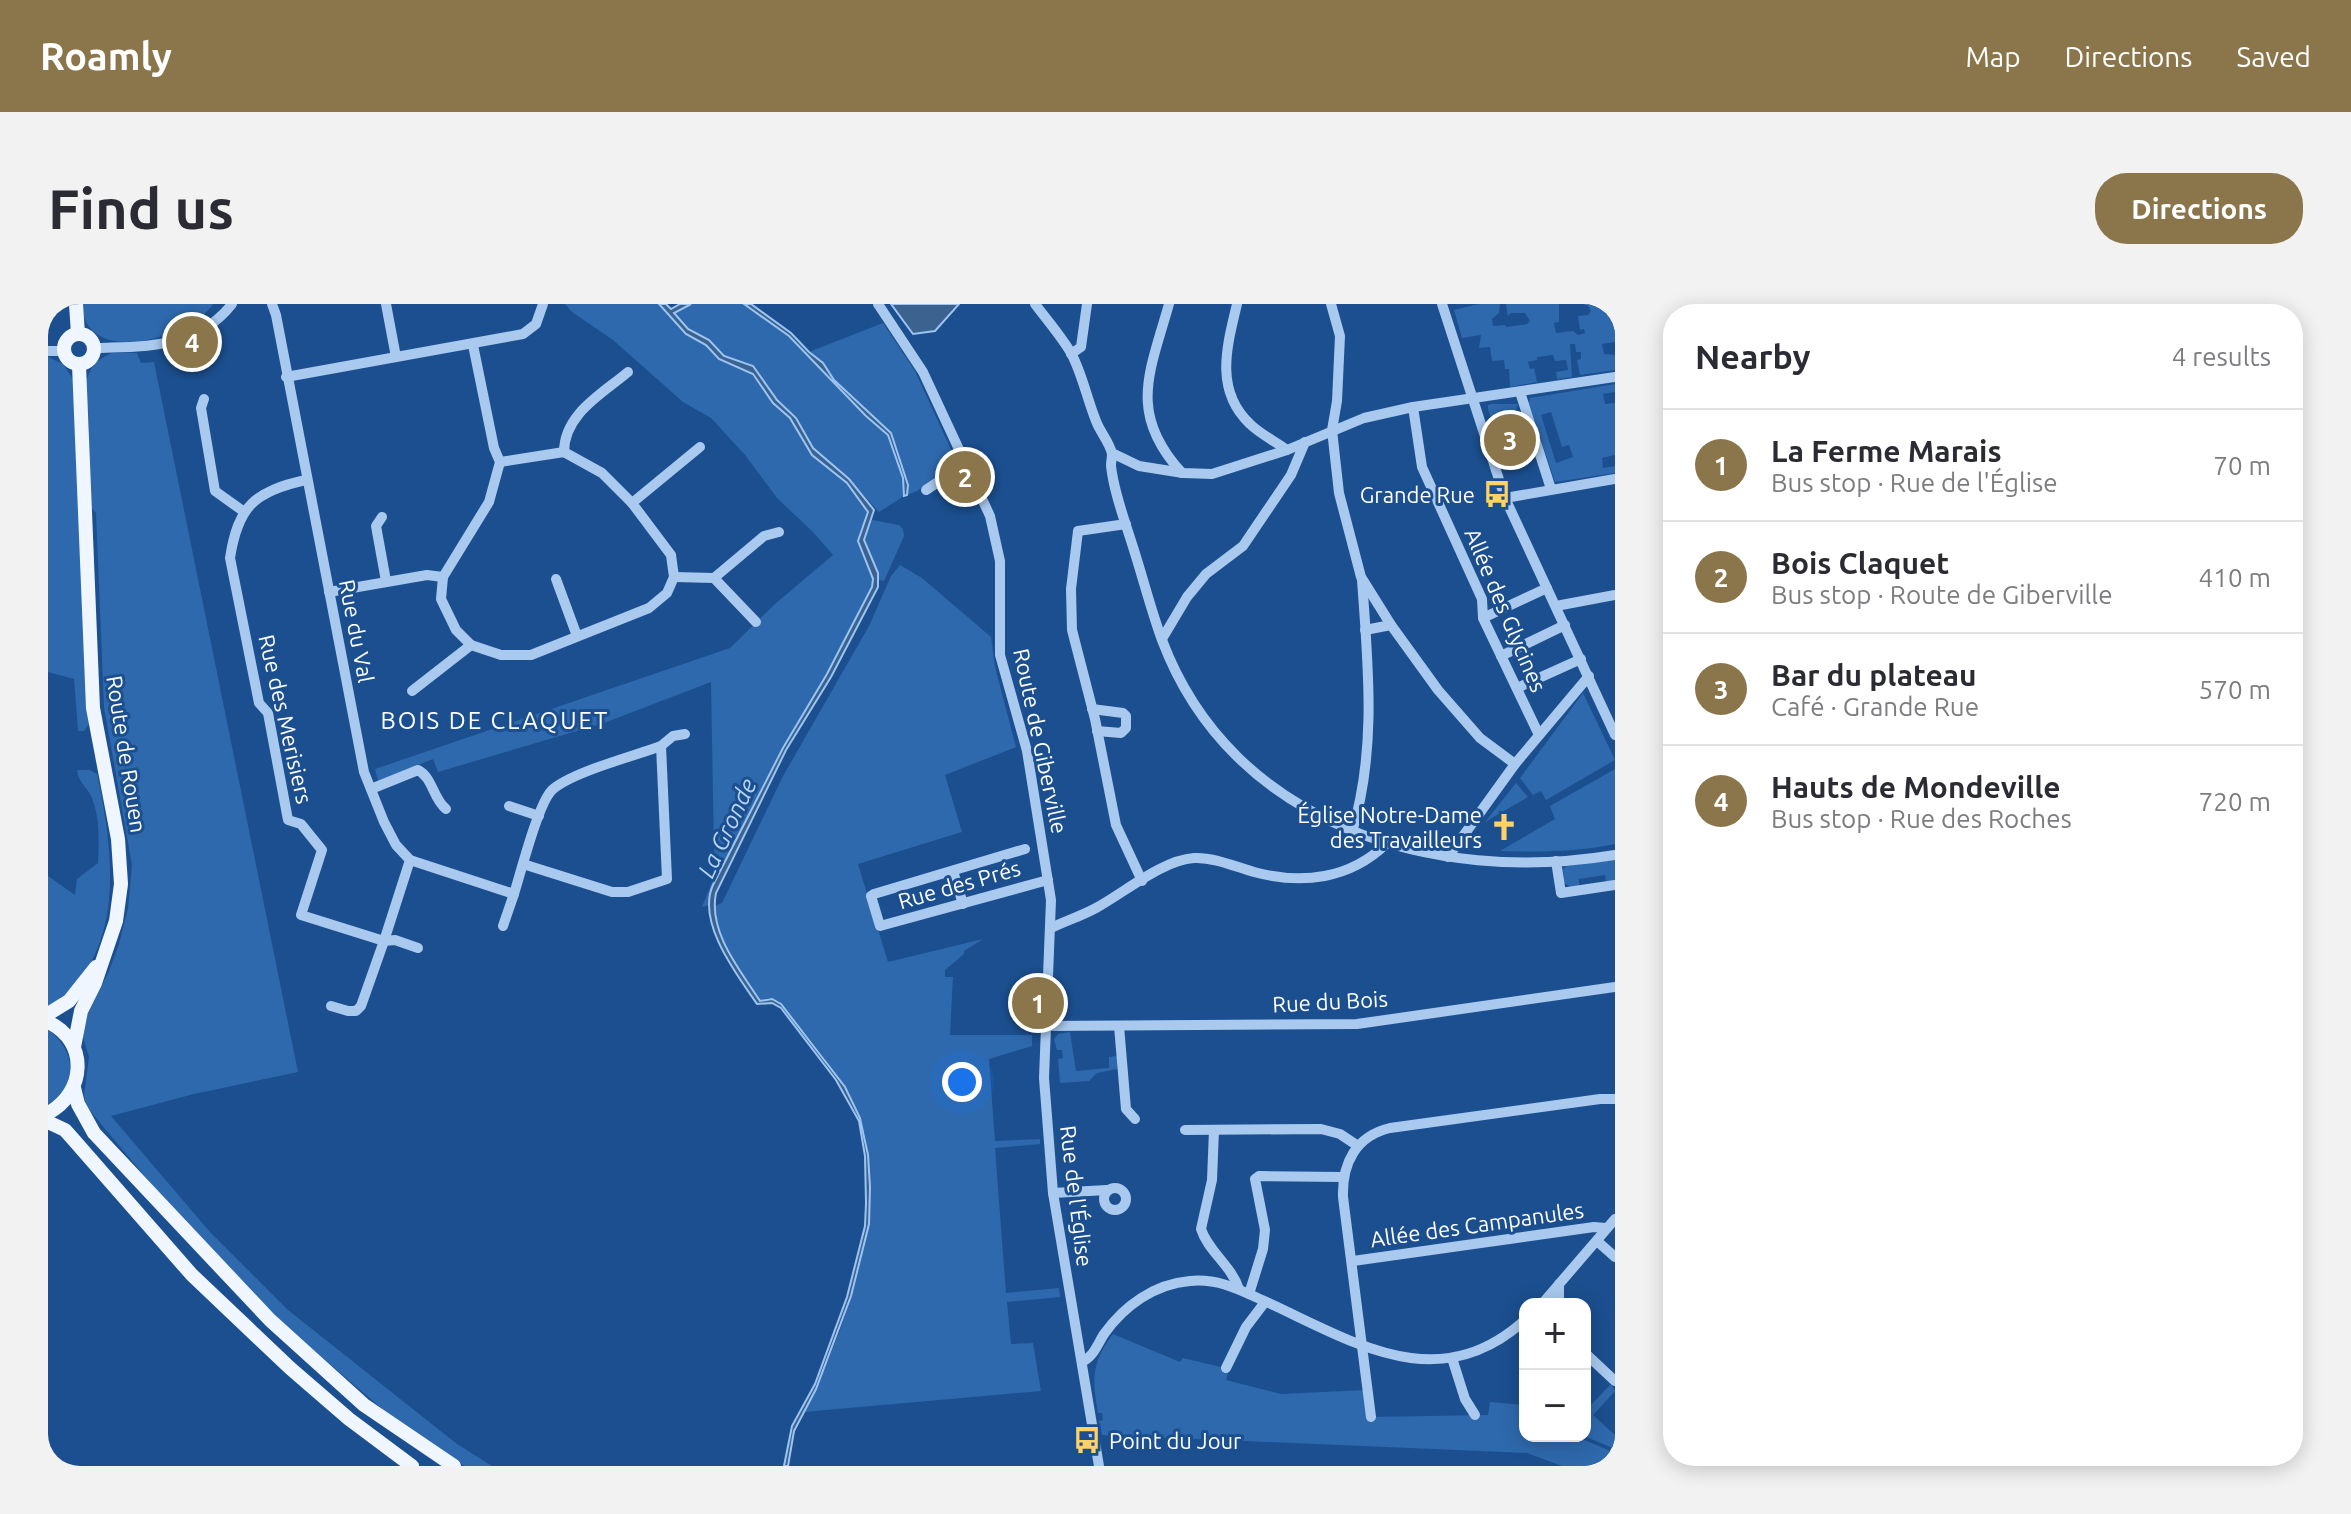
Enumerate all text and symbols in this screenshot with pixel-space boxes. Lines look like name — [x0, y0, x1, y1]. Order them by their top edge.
text: Roamly — [40, 35, 172, 77]
text: Map — [1965, 41, 2021, 72]
text: Directions — [2065, 41, 2192, 72]
text: Saved — [2236, 41, 2311, 72]
button: Directions — [2095, 173, 2303, 244]
text: Find us — [48, 177, 234, 240]
pin: 4 — [166, 312, 218, 372]
text: Nearby — [1695, 337, 1810, 375]
text: 4 results — [2172, 342, 2271, 371]
pin: 3 — [1484, 410, 1536, 470]
text: La Ferme Marais — [1771, 434, 2002, 468]
pin: 2 — [939, 447, 991, 507]
text: 1 — [1714, 451, 1728, 480]
text: 70 m — [2213, 451, 2271, 480]
text: Bus stop · Rue de l'Église — [1771, 468, 2058, 497]
bus stop icon: Grande Rue — [1482, 479, 1512, 509]
place label: Grande Rue — [1360, 482, 1475, 507]
street label: Allée des Glycines — [1460, 524, 1552, 696]
text: Bois Claquet — [1771, 546, 1949, 580]
text: 2 — [1714, 563, 1728, 592]
text: 410 m — [2199, 563, 2271, 592]
street label: Rue du Val — [335, 577, 379, 685]
text: Bus stop · Route de Giberville — [1771, 580, 2112, 609]
street label: Rue des Merisiers — [254, 632, 318, 806]
street label: Route de Giberville — [1009, 646, 1073, 836]
text: Bar du plateau — [1771, 658, 1977, 692]
street label: Route de Rouen — [102, 674, 152, 834]
text: 3 — [1714, 675, 1728, 704]
text: 570 m — [2199, 675, 2271, 704]
text: Café · Grande Rue — [1771, 692, 1979, 721]
district label: BOIS DE CLAQUET — [381, 707, 609, 734]
text: Hauts de Mondeville — [1771, 770, 2061, 804]
water label: La Gronde — [692, 774, 762, 882]
text: 4 — [1714, 787, 1728, 816]
text: 720 m — [2199, 787, 2271, 816]
place label: Église Notre-Dame des Travailleurs — [1297, 801, 1482, 852]
text: Bus stop · Rue des Roches — [1771, 804, 2072, 833]
church icon: Église Notre-Dame des Travailleurs — [1489, 812, 1519, 842]
street label: Rue des Prés — [895, 855, 1023, 913]
pin: 1 — [1012, 973, 1064, 1033]
street label: Rue du Bois — [1272, 985, 1388, 1017]
your location — [942, 1062, 982, 1102]
street label: Rue de l'Église — [1056, 1124, 1099, 1268]
street label: Allée des Campanules — [1369, 1197, 1585, 1251]
map controls — [1519, 1298, 1591, 1442]
button: + — [1519, 1298, 1591, 1370]
button: − — [1519, 1370, 1591, 1442]
bus stop icon: Point du Jour — [1072, 1425, 1102, 1455]
place label: Point du Jour — [1109, 1428, 1242, 1453]

